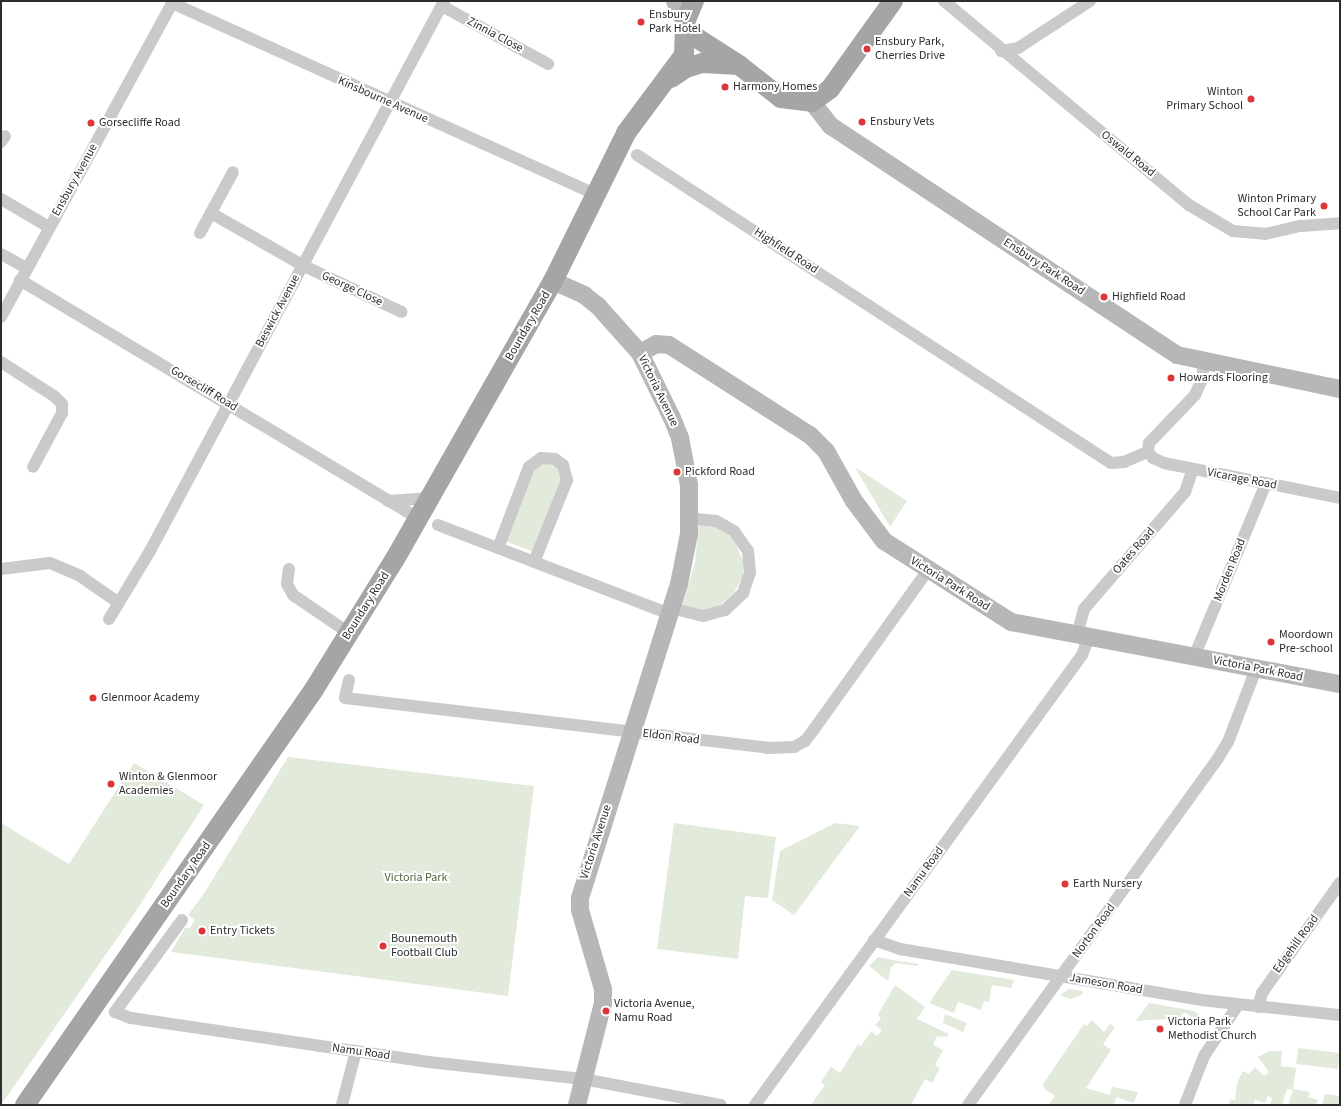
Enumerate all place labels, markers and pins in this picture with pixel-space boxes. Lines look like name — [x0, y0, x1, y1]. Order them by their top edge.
place label: Ensbury Park Hotel — [649, 8, 701, 36]
marker: Ensbury Park Hotel — [636, 17, 646, 27]
place label: Ensbury Park, Cherries Drive — [875, 35, 945, 63]
marker: Ensbury Park, Cherries Drive — [862, 44, 872, 54]
place label: Harmony Homes — [733, 80, 817, 94]
marker: Harmony Homes — [720, 82, 730, 92]
place label: Winton Primary School — [1166, 85, 1243, 113]
marker: Winton Primary School — [1246, 94, 1256, 104]
place label: Ensbury Vets — [870, 115, 934, 129]
place label: Gorsecliffe Road — [99, 116, 180, 130]
marker: Ensbury Vets — [857, 117, 867, 127]
marker: Gorsecliffe Road — [86, 118, 96, 128]
place label: Winton Primary School Car Park — [1237, 192, 1316, 220]
marker: Winton Primary School Car Park — [1319, 201, 1329, 211]
place label: Highfield Road — [1112, 290, 1186, 304]
marker: Highfield Road — [1099, 292, 1109, 302]
place label: Howards Flooring — [1179, 371, 1268, 385]
marker: Howards Flooring — [1166, 373, 1176, 383]
place label: Pickford Road — [685, 465, 755, 479]
marker: Pickford Road — [672, 467, 682, 477]
place label: Moordown Pre-school — [1279, 628, 1333, 656]
marker: Moordown Pre-school — [1266, 637, 1276, 647]
place label: Glenmoor Academy — [101, 691, 200, 705]
marker: Glenmoor Academy — [88, 693, 98, 703]
place label: Winton & Glenmoor Academies — [119, 770, 217, 798]
marker: Winton & Glenmoor Academies — [106, 779, 116, 789]
place label: Earth Nursery — [1073, 877, 1142, 891]
marker: Earth Nursery — [1060, 879, 1070, 889]
place label: Entry Tickets — [210, 924, 275, 938]
marker: Entry Tickets — [197, 926, 207, 936]
place label: Bounemouth Football Club — [391, 932, 458, 960]
marker: Bounemouth Football Club — [378, 941, 388, 951]
place label: Victoria Avenue, Namu Road — [614, 997, 694, 1025]
marker: Victoria Avenue, Namu Road — [601, 1006, 611, 1016]
place label: Victoria Park Methodist Church — [1168, 1015, 1256, 1043]
marker: Victoria Park Methodist Church — [1155, 1024, 1165, 1034]

